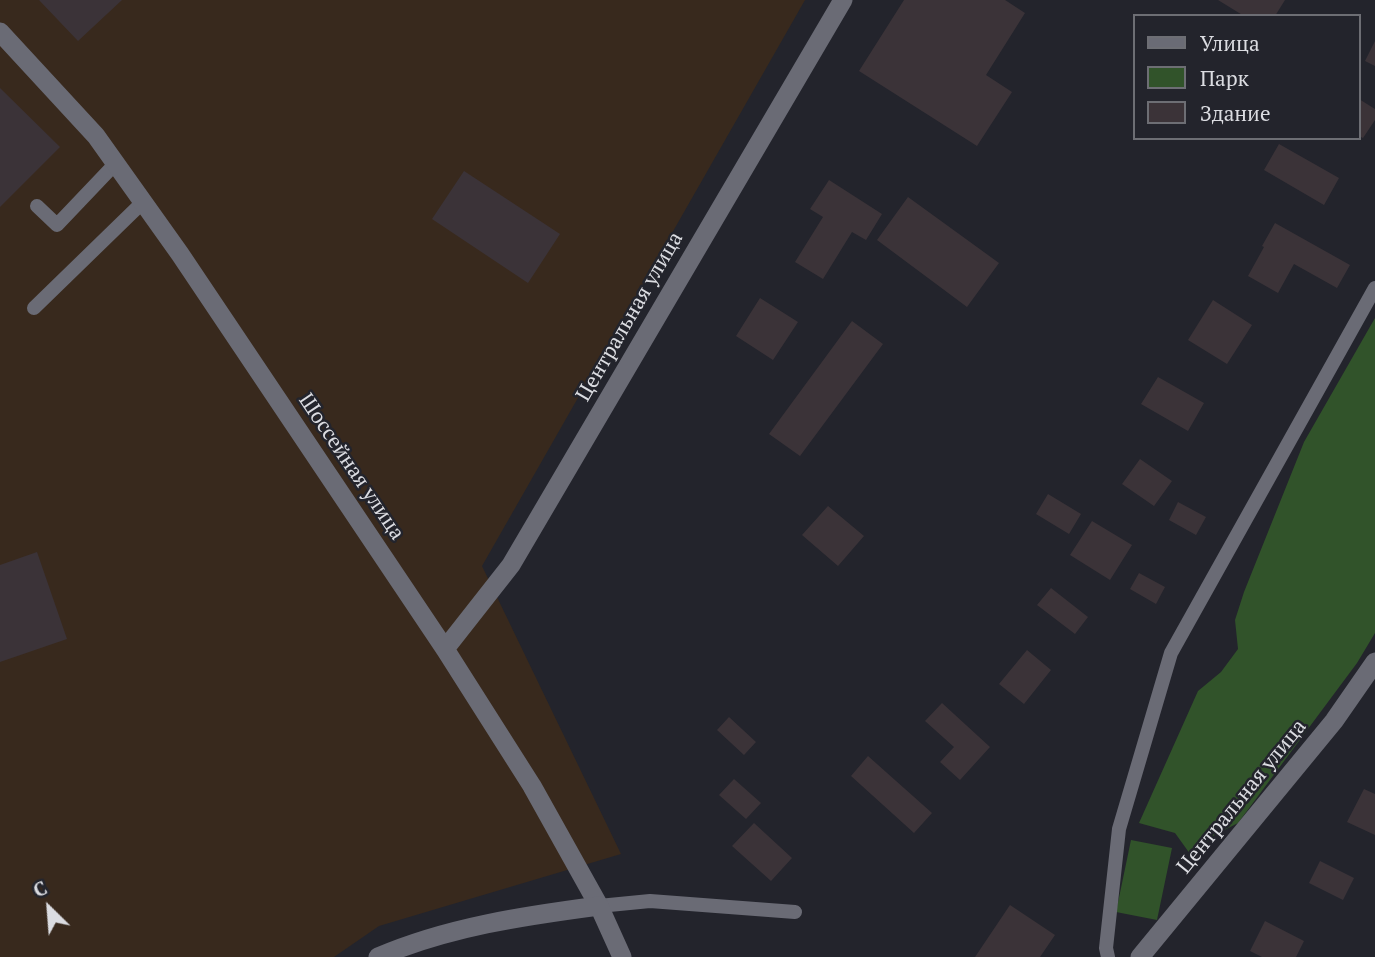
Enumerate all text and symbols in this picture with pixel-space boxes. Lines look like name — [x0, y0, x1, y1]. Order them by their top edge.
legend — [1134, 14, 1361, 140]
text: Улица — [1200, 29, 1260, 57]
text: Парк — [1200, 64, 1249, 92]
text: Здание — [1200, 99, 1271, 127]
street label: Центральная улица — [571, 228, 689, 406]
street label: Шоссейная улица — [293, 389, 409, 545]
street label: Центральная улица — [1172, 715, 1312, 879]
north arrow — [14, 873, 84, 943]
text: С — [29, 875, 51, 902]

